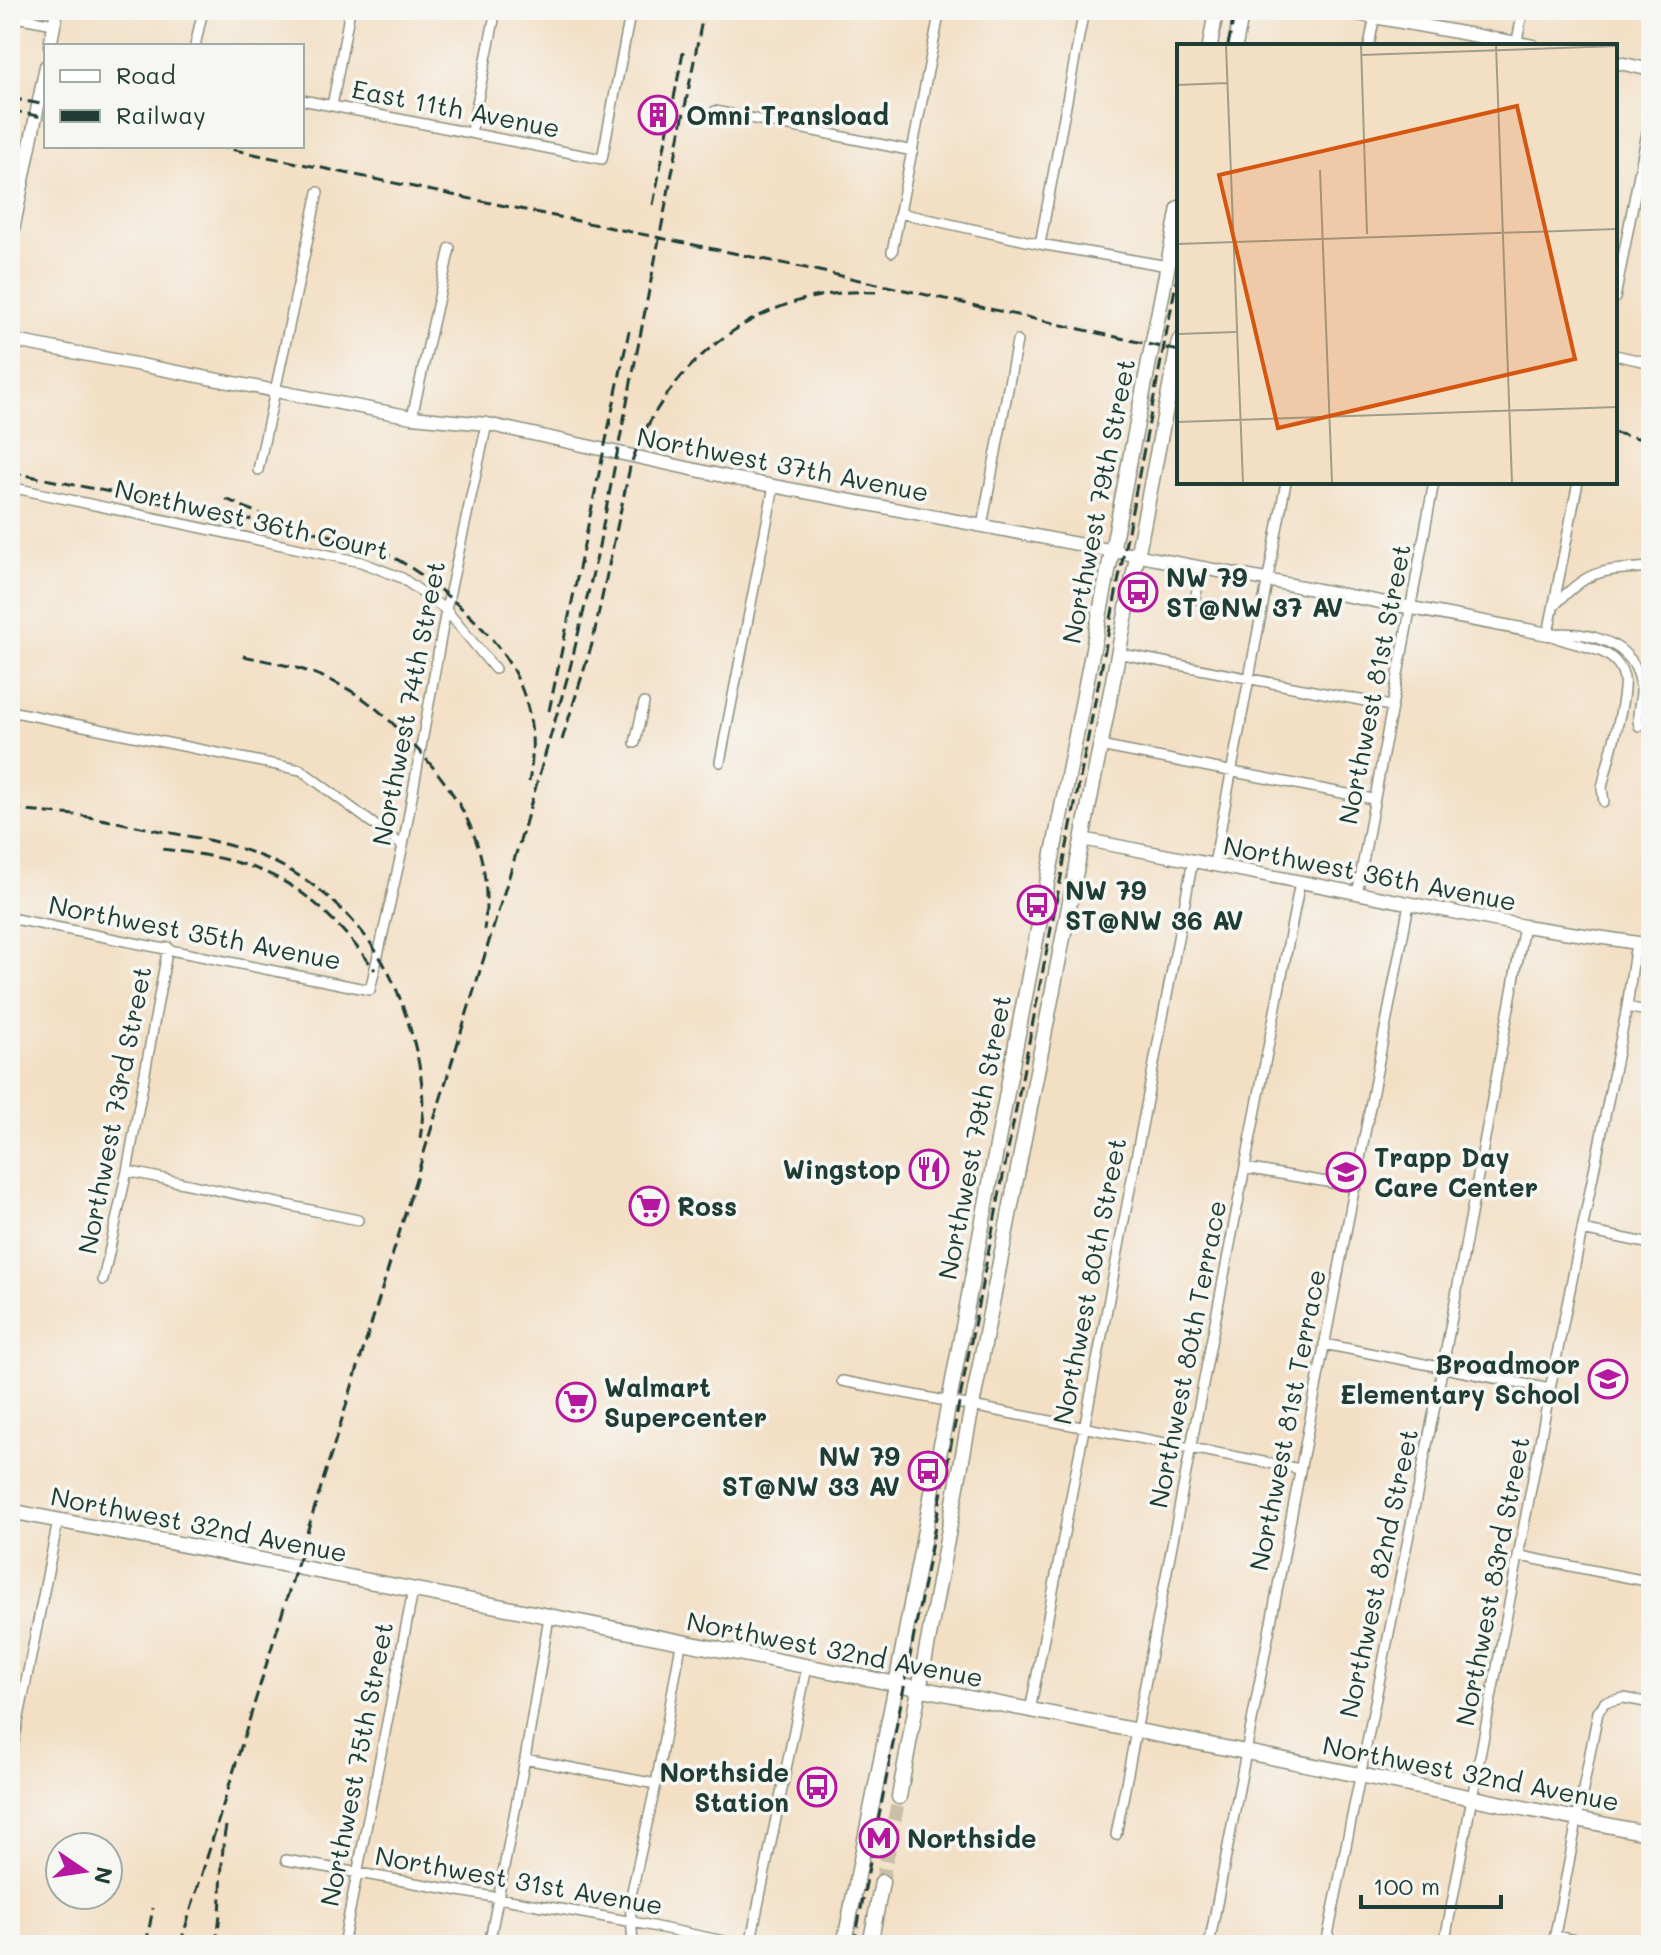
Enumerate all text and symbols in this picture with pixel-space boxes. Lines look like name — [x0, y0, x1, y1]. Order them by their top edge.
legend — [44, 44, 304, 148]
inset map — [1177, 44, 1617, 484]
text: Road — [116, 59, 176, 90]
street label: East 11th Avenue — [349, 71, 563, 145]
building icon: Omni Transload — [637, 94, 679, 136]
place label: Omni Transload — [686, 98, 889, 132]
text: Railway — [116, 99, 206, 130]
street label: Northwest 79th Street — [1054, 356, 1142, 646]
street label: Northwest 37th Avenue — [634, 419, 932, 509]
street label: Northwest 36th Court — [112, 471, 392, 567]
street label: Northwest 81st Street — [1330, 541, 1418, 827]
street label: Northwest 74th Street — [364, 558, 452, 848]
place label: NW 79 ST@NW 37 AV — [1166, 560, 1343, 624]
bus stop icon: NW 79 ST@NW 37 AV — [1117, 571, 1159, 613]
street label: Northwest 36th Avenue — [1221, 828, 1519, 918]
place label: NW 79 ST@NW 36 AV — [1065, 873, 1244, 937]
bus stop icon: NW 79 ST@NW 36 AV — [1016, 884, 1058, 926]
street label: Northwest 35th Avenue — [46, 887, 344, 977]
street label: Northwest 73rd Street — [69, 963, 159, 1257]
street label: Northwest 79th Street — [930, 992, 1018, 1282]
street label: Northwest 80th Street — [1045, 1135, 1133, 1427]
place label: Trapp Day Care Center — [1374, 1140, 1538, 1204]
restaurant icon: Wingstop — [908, 1148, 950, 1190]
school or university icon: Trapp Day Care Center — [1325, 1151, 1367, 1193]
place label: Wingstop — [783, 1152, 901, 1186]
supermarket icon: Ross — [628, 1185, 670, 1227]
place label: Ross — [677, 1189, 737, 1223]
street label: Northwest 80th Terrace — [1140, 1197, 1234, 1511]
street label: Northwest 81st Terrace — [1241, 1266, 1333, 1574]
place label: Broadmoor Elementary School — [1340, 1347, 1580, 1411]
school or university icon: Broadmoor Elementary School — [1587, 1358, 1629, 1400]
place label: Walmart Supercenter — [604, 1370, 767, 1434]
supermarket icon: Walmart Supercenter — [555, 1381, 597, 1423]
street label: Northwest 82nd Street — [1331, 1425, 1425, 1721]
street label: Northwest 83rd Street — [1447, 1433, 1537, 1729]
place label: NW 79 ST@NW 33 AV — [722, 1439, 900, 1503]
bus stop icon: NW 79 ST@NW 33 AV — [907, 1450, 949, 1492]
street label: Northwest 32nd Avenue — [48, 1479, 350, 1569]
street label: Northwest 32nd Avenue — [684, 1604, 986, 1694]
street label: Northwest 75th Street — [312, 1619, 400, 1909]
street label: Northwest 32nd Avenue — [1320, 1728, 1622, 1818]
place label: Northside Station — [659, 1755, 789, 1819]
bus stop icon: Northside Station — [796, 1766, 838, 1808]
metro station icon: Northside — [858, 1817, 900, 1859]
place label: Northside — [907, 1821, 1037, 1855]
north arrow — [44, 1831, 124, 1911]
street label: Northwest 31st Avenue — [372, 1838, 666, 1922]
scale bar — [1361, 1859, 1501, 1909]
text: N — [88, 1864, 120, 1887]
text: 100 m — [1373, 1870, 1440, 1901]

